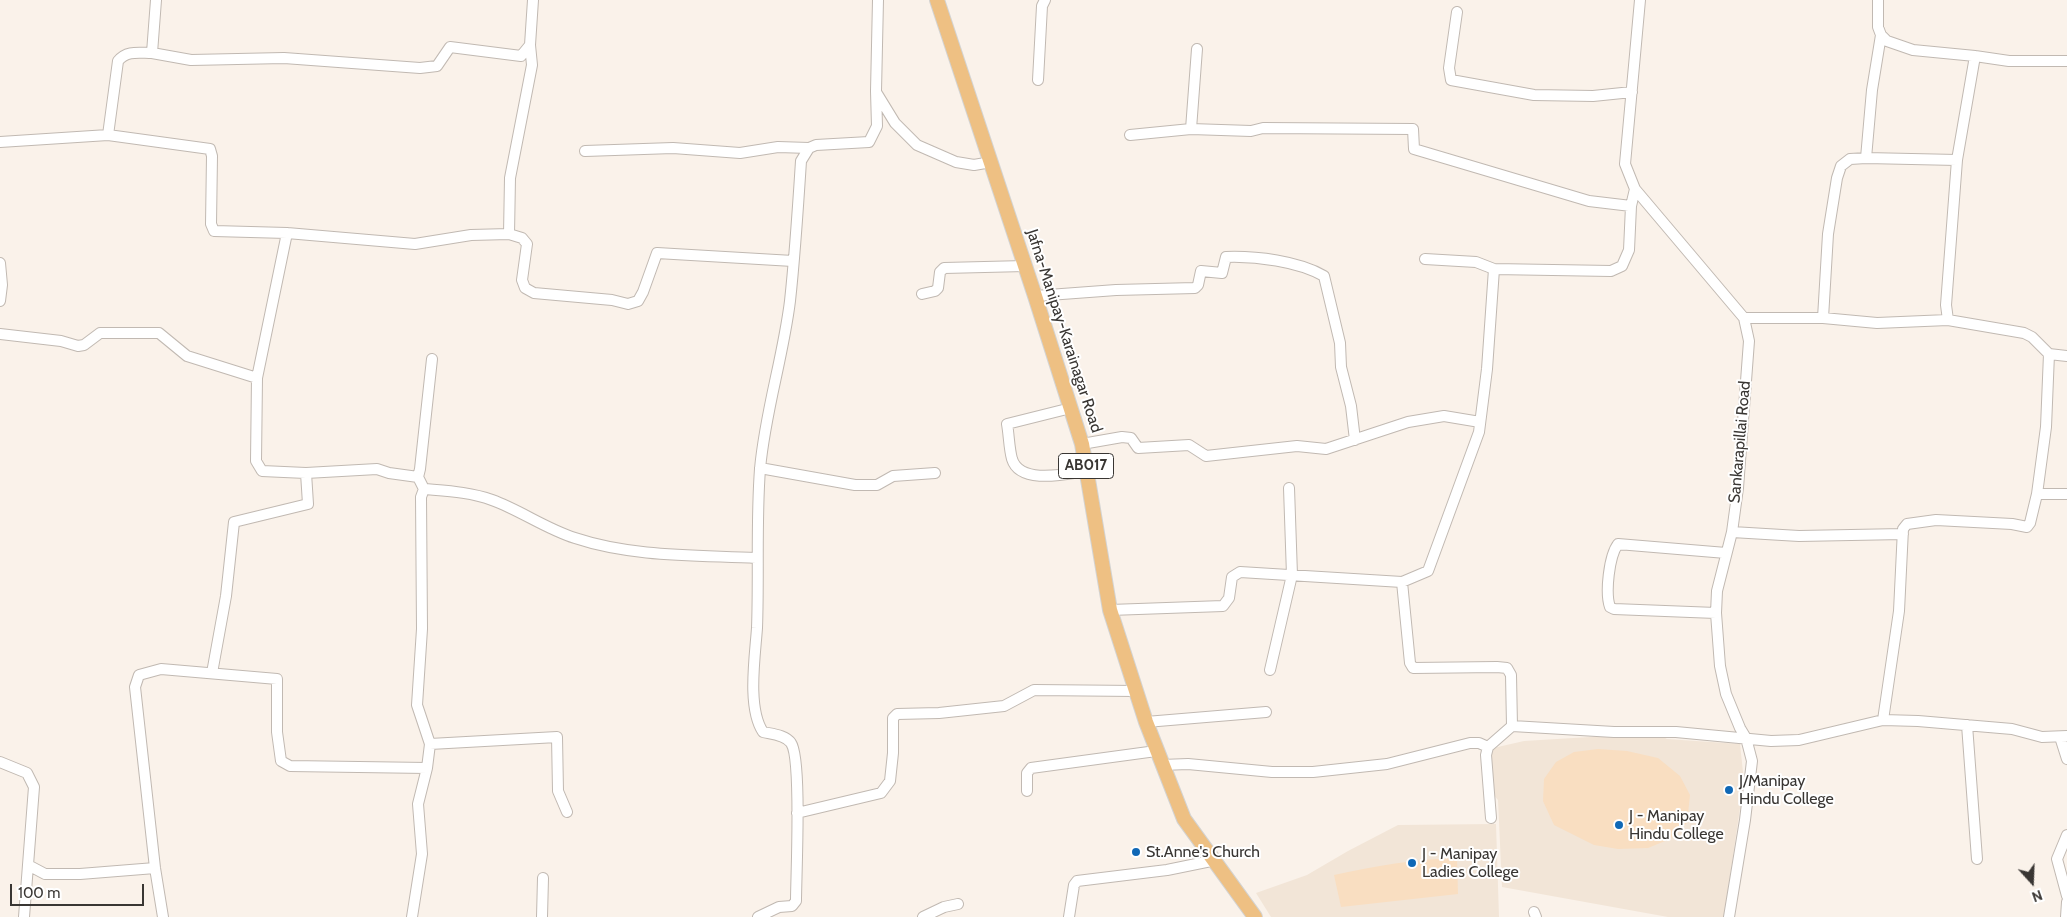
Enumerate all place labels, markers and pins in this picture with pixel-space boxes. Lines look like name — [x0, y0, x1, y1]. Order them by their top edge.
place label: J/Manipay Hindu College — [1739, 771, 1834, 809]
marker: J/Manipay Hindu College — [1723, 784, 1735, 796]
place label: J - Manipay Hindu College — [1629, 806, 1724, 844]
marker: J - Manipay Hindu College — [1613, 819, 1625, 831]
place label: St.Anne's Church — [1146, 842, 1260, 862]
place label: J - Manipay Ladies College — [1422, 844, 1519, 882]
marker: St.Anne's Church — [1130, 846, 1142, 858]
marker: J - Manipay Ladies College — [1406, 857, 1418, 869]

